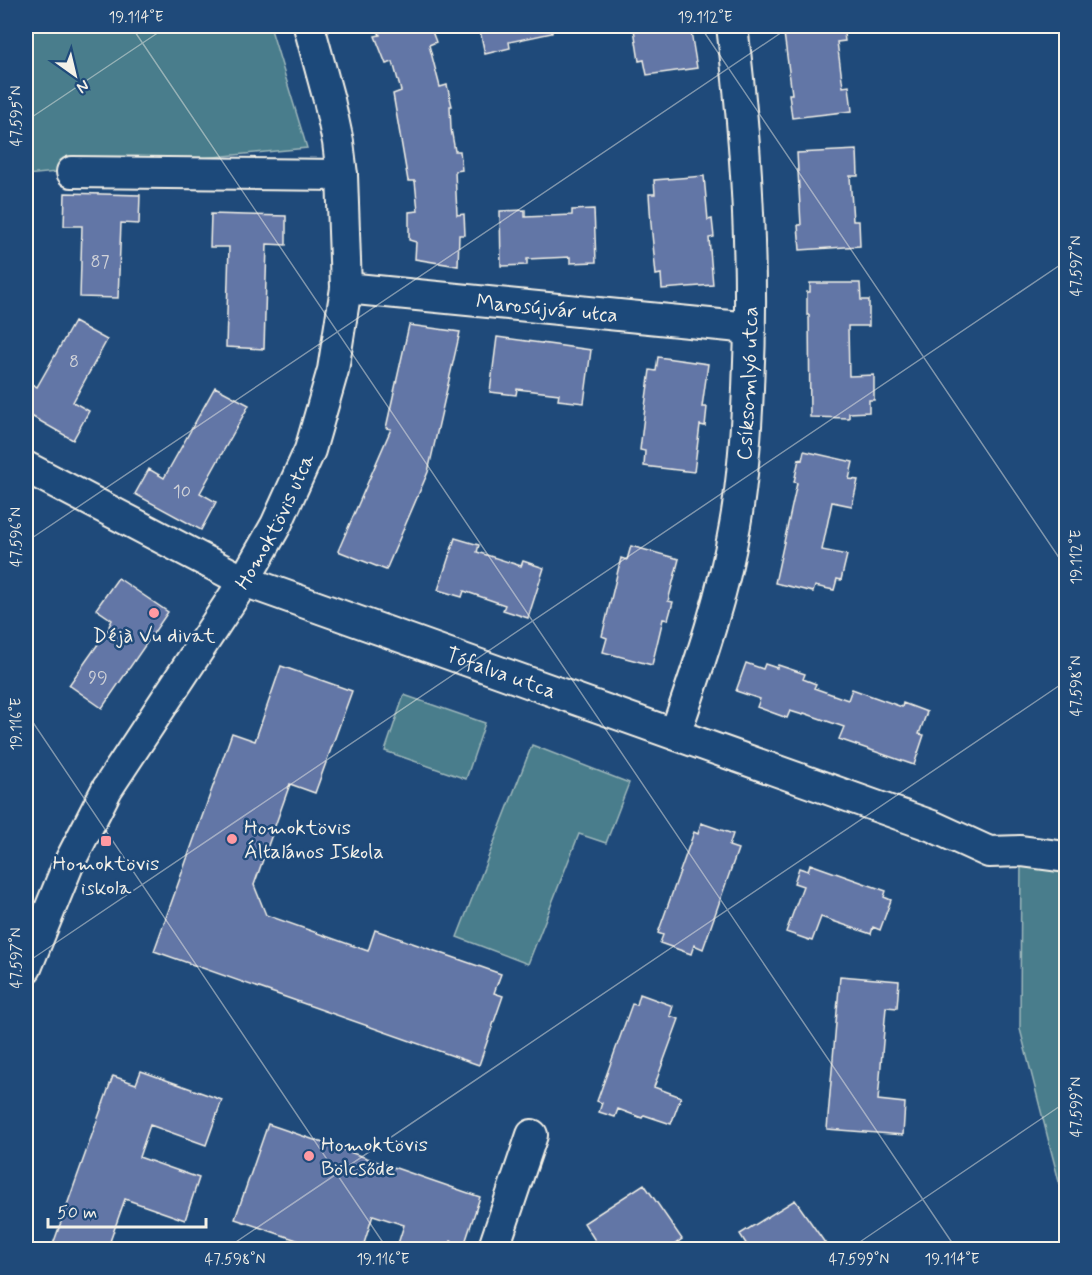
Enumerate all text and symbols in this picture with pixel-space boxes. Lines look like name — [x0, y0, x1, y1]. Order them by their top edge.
text: 19.114°E — [109, 8, 164, 28]
text: 19.112°E — [677, 8, 733, 28]
north arrow — [45, 45, 105, 105]
text: N — [72, 75, 93, 98]
text: 47.595°N — [7, 85, 27, 147]
text: 47.597°N — [1067, 235, 1087, 297]
house number: 87 — [90, 250, 110, 274]
street label: Marosújvár utca — [475, 288, 619, 330]
street label: Csíksomlyó utca — [731, 306, 765, 462]
house number: 8 — [69, 350, 79, 374]
street label: Homoktövis utca — [229, 449, 322, 596]
house number: 10 — [173, 480, 191, 504]
text: 47.596°N — [7, 507, 27, 567]
text: 19.112°E — [1067, 529, 1087, 585]
marker: Déjà Vu divat — [147, 606, 161, 620]
place label: Déjà Vu divat — [93, 622, 216, 650]
street label: Tófalva utca — [442, 641, 560, 706]
text: 47.598°N — [1067, 656, 1087, 716]
house number: 99 — [88, 666, 108, 690]
text: 19.116°E — [7, 697, 27, 751]
place label: Homoktövis Általános Iskola — [244, 814, 384, 866]
marker: Homoktövis Általános Iskola — [225, 832, 239, 846]
marker: Homoktövis iskola — [99, 834, 113, 848]
place label: Homoktövis iskola — [53, 850, 159, 902]
text: 47.597°N — [7, 927, 27, 989]
text: 47.599°N — [1067, 1077, 1087, 1137]
place label: Homoktövis Bölcsőde — [321, 1131, 428, 1183]
marker: Homoktövis Bölcsőde — [302, 1149, 316, 1163]
scale bar — [48, 1191, 206, 1229]
text: 50 m — [57, 1201, 97, 1225]
text: 47.598°N — [205, 1250, 265, 1270]
text: 19.116°E — [356, 1250, 410, 1270]
text: 47.599°N — [829, 1250, 889, 1270]
text: 19.114°E — [925, 1250, 980, 1270]

